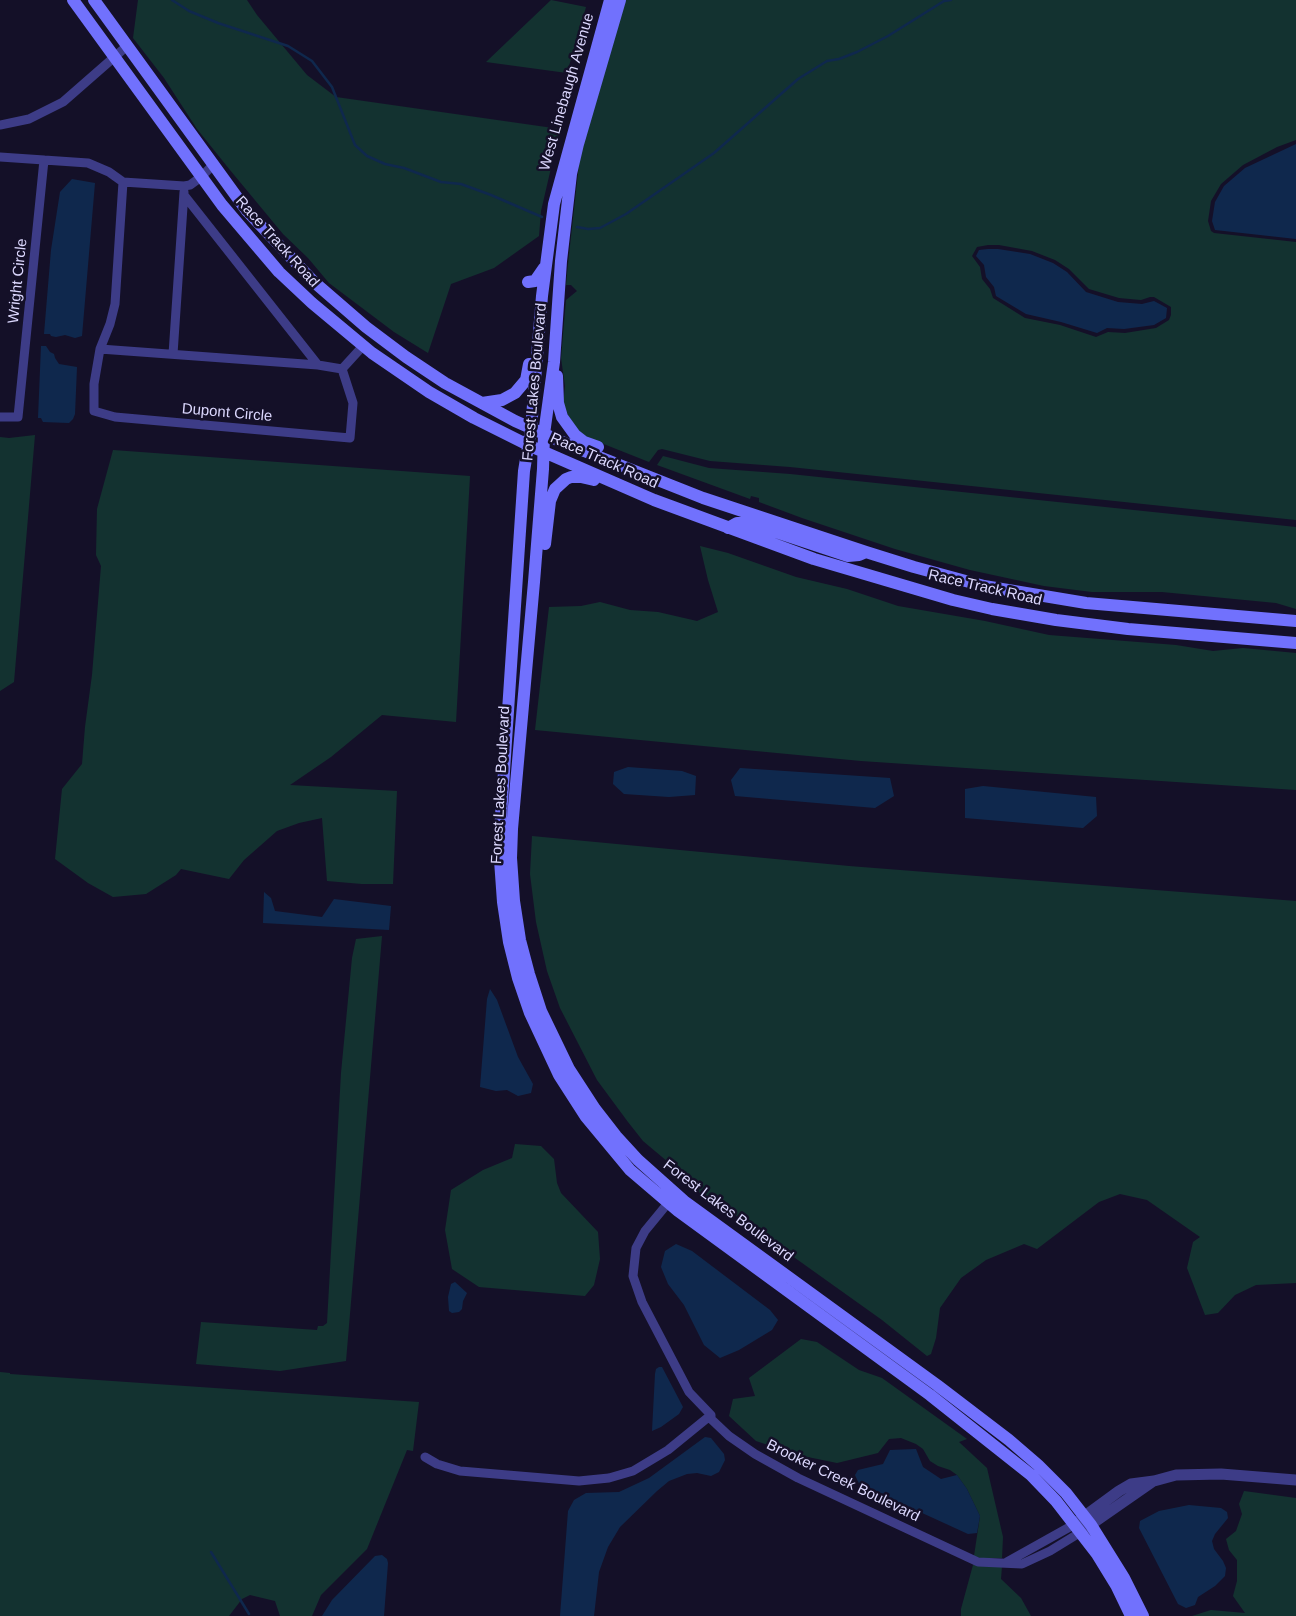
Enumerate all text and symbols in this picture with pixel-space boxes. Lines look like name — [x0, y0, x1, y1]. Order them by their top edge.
street label: West Linebaugh Avenue — [536, 11, 598, 173]
street label: Race Track Road — [231, 193, 323, 291]
street label: Wright Circle — [5, 238, 31, 324]
street label: Forest Lakes Boulevard — [519, 302, 551, 462]
street label: Dupont Circle — [181, 400, 273, 426]
street label: Race Track Road — [547, 429, 661, 493]
street label: Race Track Road — [926, 566, 1044, 610]
street label: Forest Lakes Boulevard — [488, 705, 514, 865]
street label: Forest Lakes Boulevard — [659, 1156, 797, 1266]
street label: Brooker Creek Boulevard — [763, 1436, 923, 1526]

